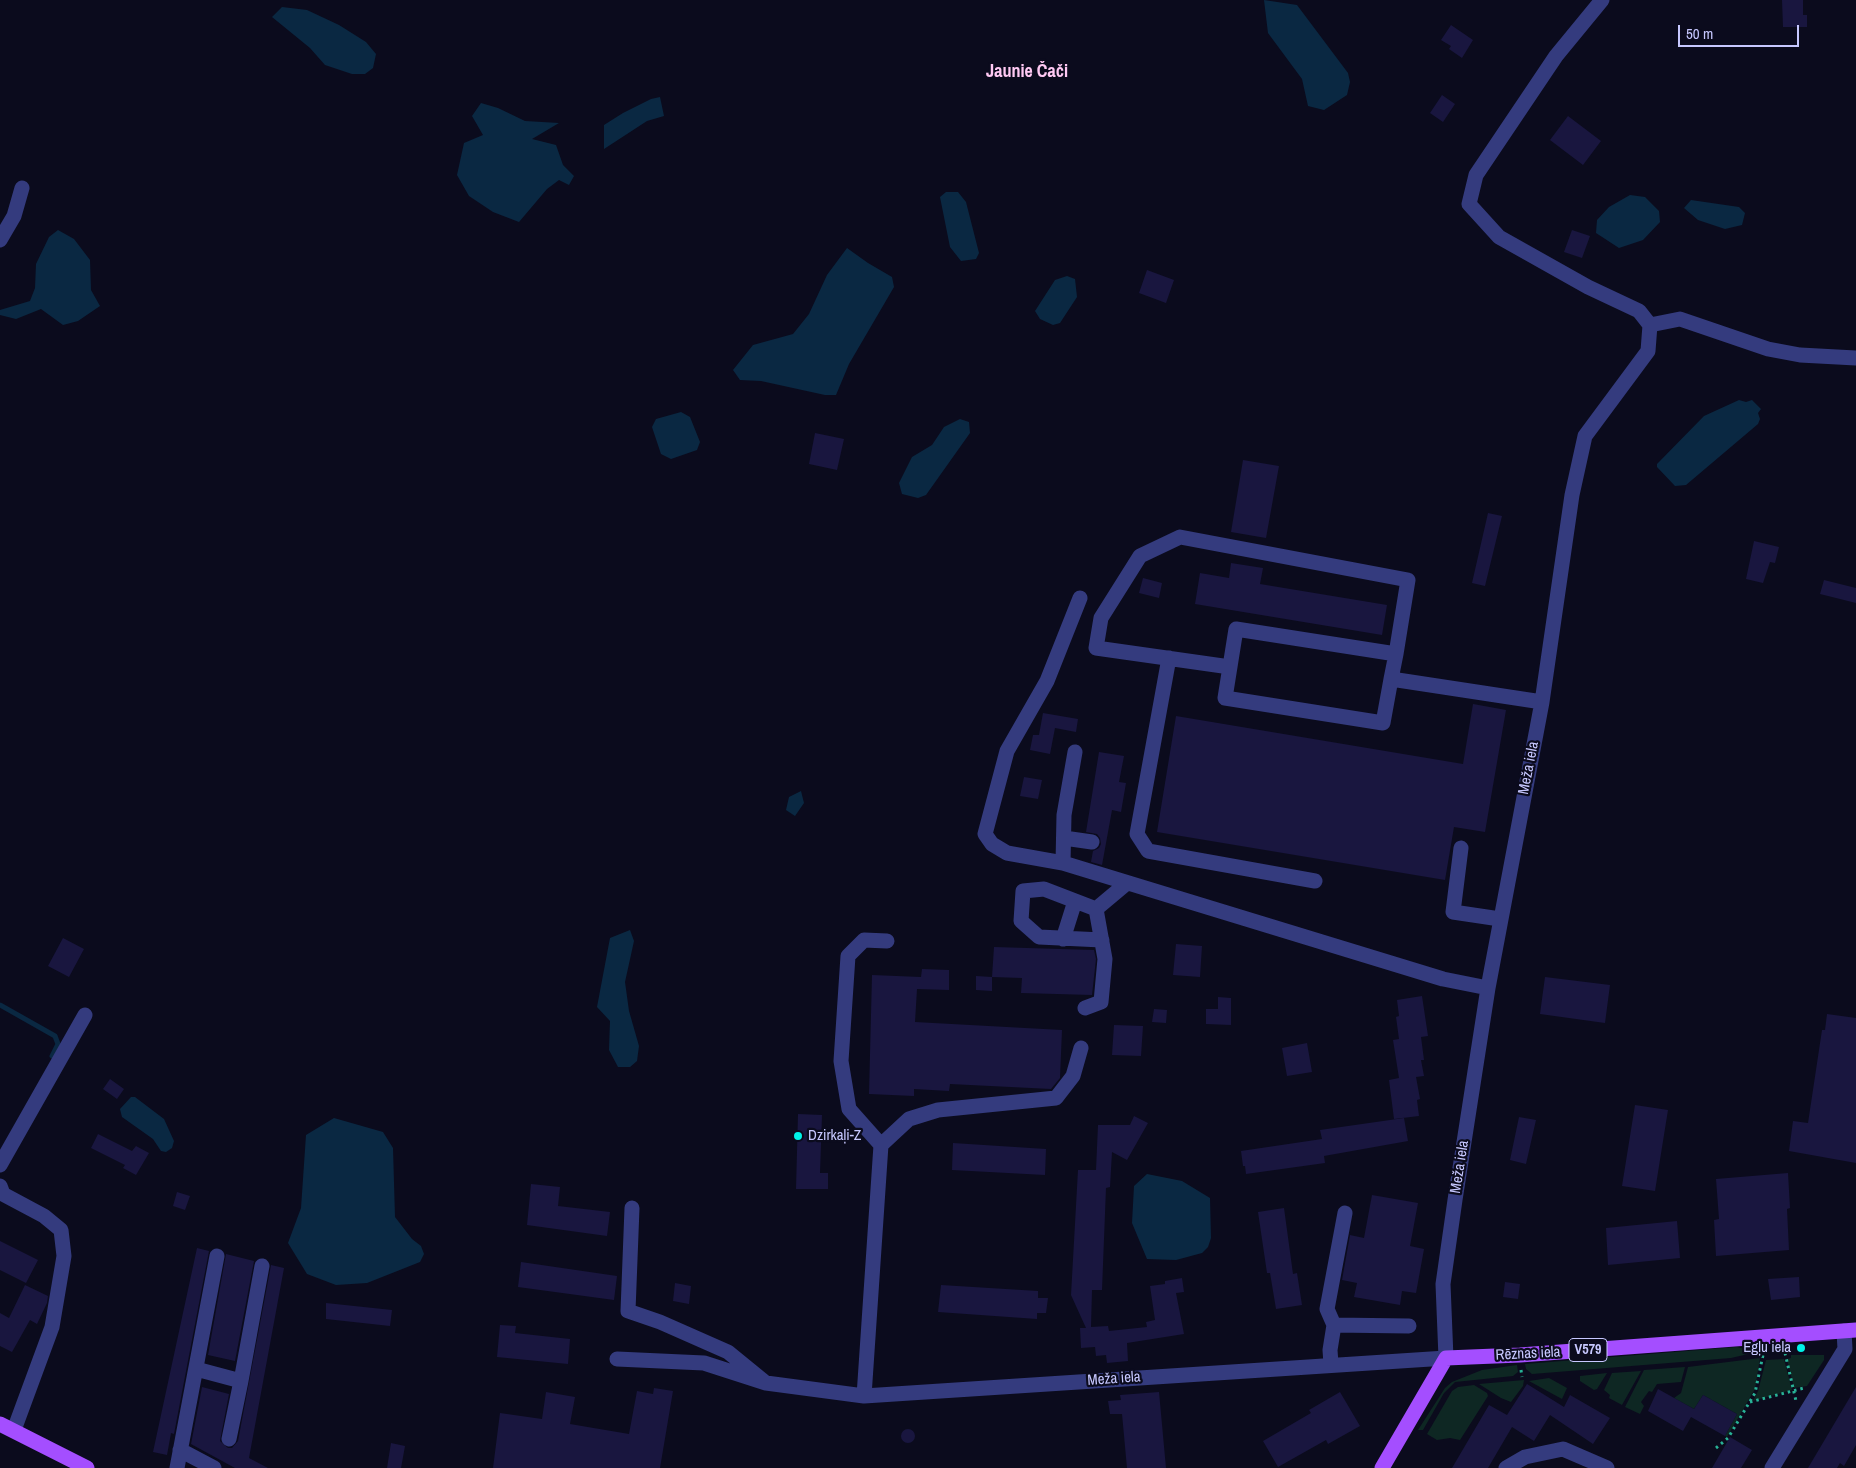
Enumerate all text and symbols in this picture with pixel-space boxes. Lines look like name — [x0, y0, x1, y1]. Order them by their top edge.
scale bar — [1681, 15, 1802, 47]
text: 50 m — [1686, 23, 1713, 44]
district label: Jaunie Čači — [986, 61, 1068, 83]
street label: Meža iela — [1515, 740, 1543, 796]
place label: Dzirkaļi-Z — [808, 1127, 861, 1145]
marker: Dzirkaļi-Z — [792, 1130, 804, 1142]
street label: Meža iela — [1447, 1139, 1473, 1195]
road number: V579 — [1569, 1338, 1607, 1362]
place label: Egļu iela — [1743, 1339, 1791, 1357]
marker: Egļu iela — [1795, 1342, 1807, 1354]
street label: Rēznas iela — [1495, 1343, 1561, 1365]
street label: Meža iela — [1087, 1368, 1141, 1390]

